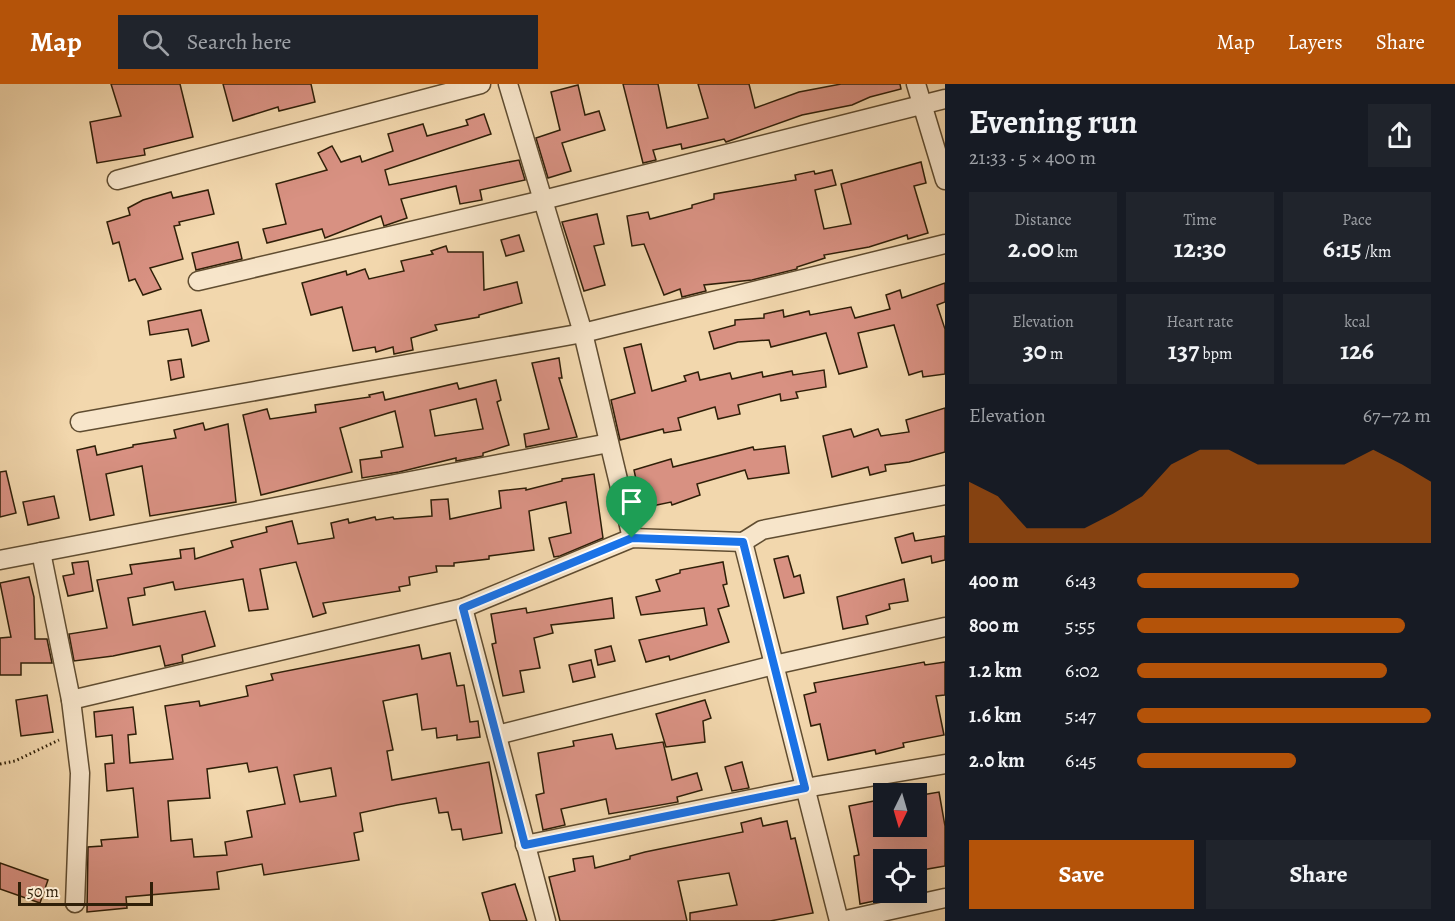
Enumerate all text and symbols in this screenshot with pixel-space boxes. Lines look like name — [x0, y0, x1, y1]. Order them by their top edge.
search box — [118, 15, 538, 69]
text: Map — [30, 23, 82, 61]
icon: search — [139, 26, 172, 59]
text: Search here — [187, 27, 291, 57]
text: Map — [1216, 28, 1255, 56]
text: Layers — [1288, 28, 1343, 56]
text: Share — [1376, 28, 1425, 56]
text: Evening run — [969, 99, 1138, 144]
button: share — [1368, 104, 1431, 167]
text: 21:33 · 5 × 400 m — [969, 144, 1096, 171]
text: Distance — [1014, 209, 1072, 231]
text: Time — [1183, 209, 1217, 231]
text: Pace — [1342, 209, 1372, 231]
text: 2.00 — [1008, 231, 1054, 266]
text: 12:30 — [1174, 231, 1226, 266]
text: 6:15 — [1323, 231, 1362, 266]
text: km — [1054, 241, 1078, 263]
text: /km — [1362, 241, 1391, 263]
text: Elevation — [1012, 311, 1074, 333]
text: Heart rate — [1167, 311, 1233, 333]
text: kcal — [1344, 311, 1370, 333]
text: 30 — [1023, 333, 1047, 368]
text: 137 — [1168, 333, 1199, 368]
text: 126 — [1340, 333, 1374, 368]
text: m — [1047, 343, 1063, 365]
text: bpm — [1199, 343, 1232, 365]
text: Elevation — [969, 402, 1046, 429]
text: 67–72 m — [1363, 402, 1431, 429]
pin — [606, 476, 657, 538]
icon: arrive — [615, 485, 648, 518]
text: 400 m — [969, 567, 1019, 594]
text: 6:43 — [1065, 567, 1096, 594]
text: 800 m — [969, 612, 1019, 639]
text: 5:55 — [1065, 612, 1096, 639]
text: 1.2 km — [969, 657, 1022, 684]
text: 6:02 — [1065, 657, 1099, 684]
text: 1.6 km — [969, 702, 1022, 729]
text: 5:47 — [1065, 702, 1096, 729]
text: 2.0 km — [969, 747, 1025, 774]
text: 6:45 — [1065, 747, 1097, 774]
north arrow — [873, 783, 927, 837]
map controls — [873, 783, 927, 903]
button: Save — [969, 840, 1194, 909]
button: Share — [1206, 840, 1431, 909]
button: locate — [873, 849, 927, 903]
scale bar — [18, 879, 153, 906]
text: 50 m — [27, 881, 59, 903]

